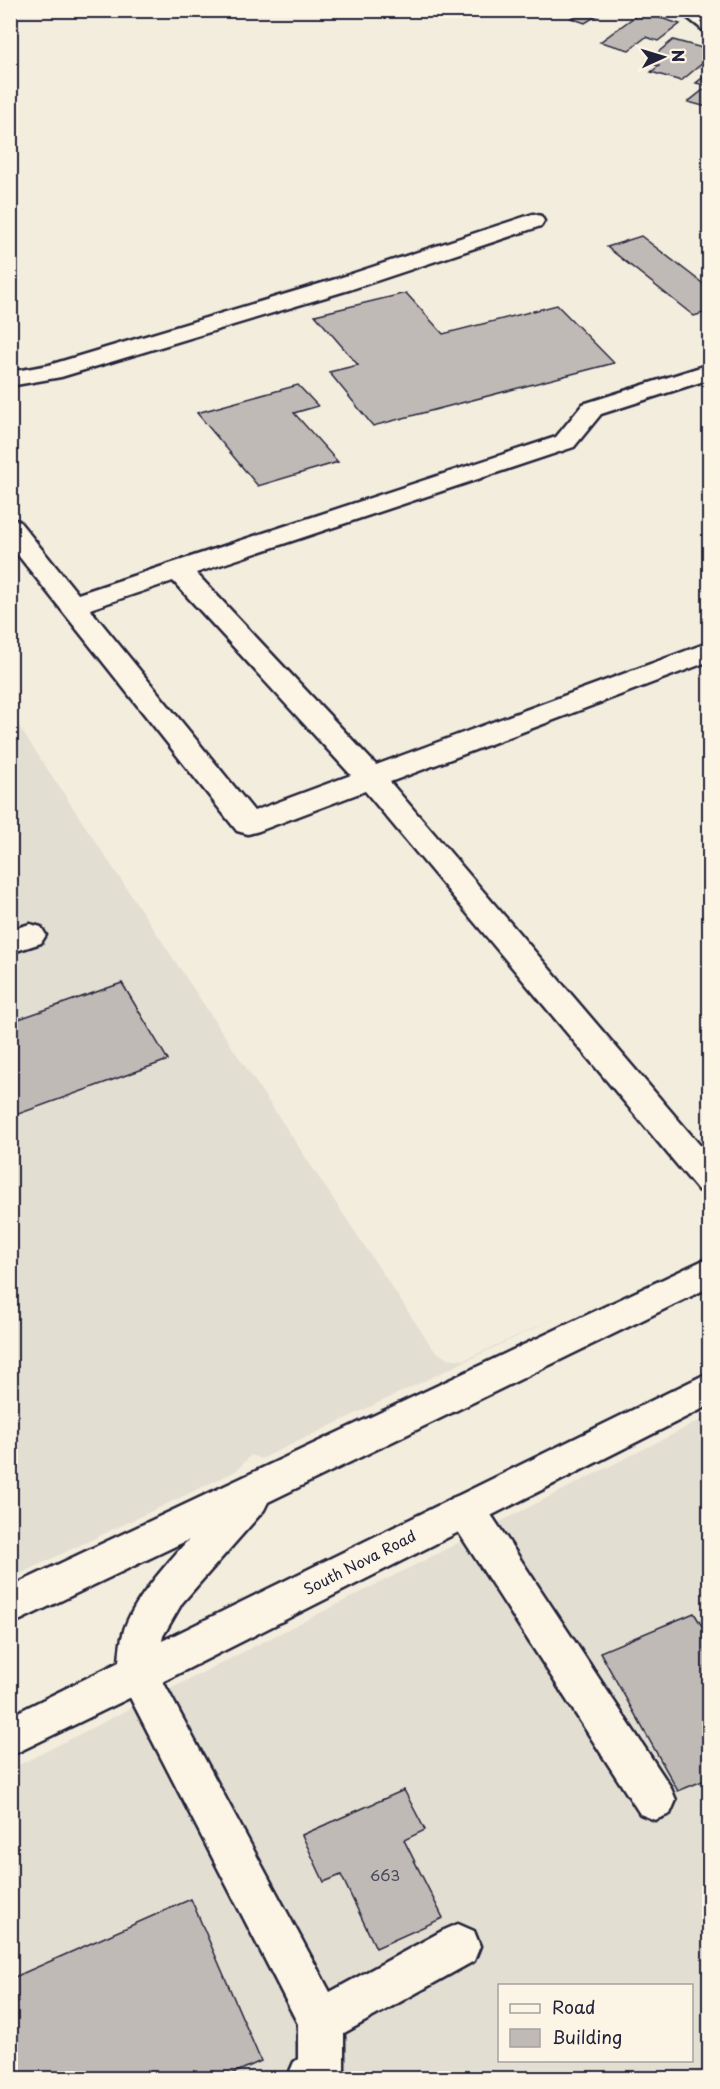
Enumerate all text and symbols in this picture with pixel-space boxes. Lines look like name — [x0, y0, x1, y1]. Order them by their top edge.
north arrow — [633, 27, 693, 87]
text: N — [667, 49, 691, 63]
street label: South Nova Road — [299, 1523, 419, 1600]
house number: 663 — [370, 1863, 400, 1886]
legend — [498, 1984, 693, 2062]
text: Road — [552, 1993, 596, 2020]
text: Building — [552, 2023, 622, 2050]

